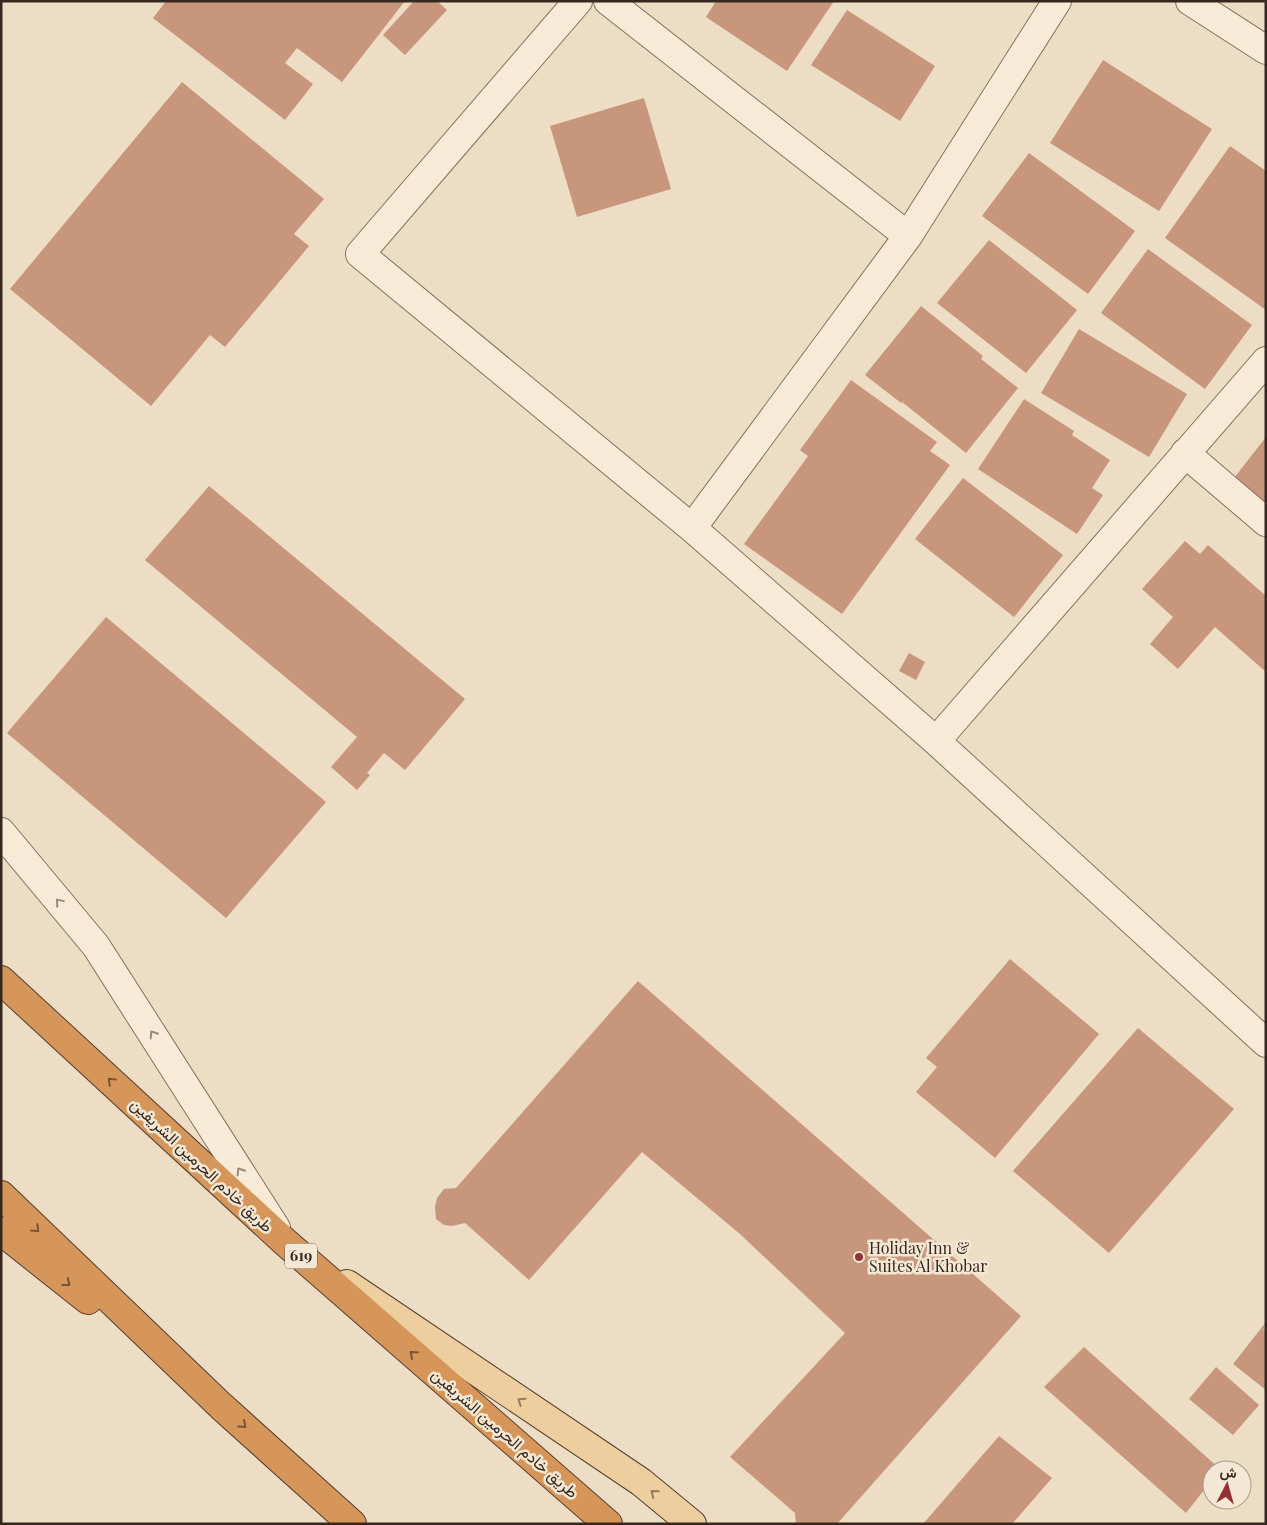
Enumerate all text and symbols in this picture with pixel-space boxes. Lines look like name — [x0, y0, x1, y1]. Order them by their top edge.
one-way arrow — [56, 898, 65, 907]
one-way arrow — [149, 1031, 159, 1040]
one-way arrow — [107, 1078, 116, 1087]
street label: طريق خادم الحرمين الشريفين — [126, 1093, 278, 1237]
one-way arrow — [237, 1168, 246, 1177]
one-way arrow — [31, 1223, 40, 1232]
place label: Holiday Inn & Suites Al Khobar — [869, 1237, 987, 1276]
road number: 619 — [285, 1244, 317, 1268]
marker: Holiday Inn & Suites Al Khobar — [853, 1251, 865, 1263]
one-way arrow — [61, 1278, 70, 1286]
one-way arrow — [410, 1350, 419, 1359]
street label: طريق خادم الحرمين الشريفين — [427, 1363, 583, 1503]
one-way arrow — [517, 1398, 526, 1407]
one-way arrow — [237, 1420, 246, 1429]
north arrow — [1202, 1460, 1252, 1510]
text: ش — [1219, 1461, 1238, 1482]
one-way arrow — [651, 1490, 660, 1499]

